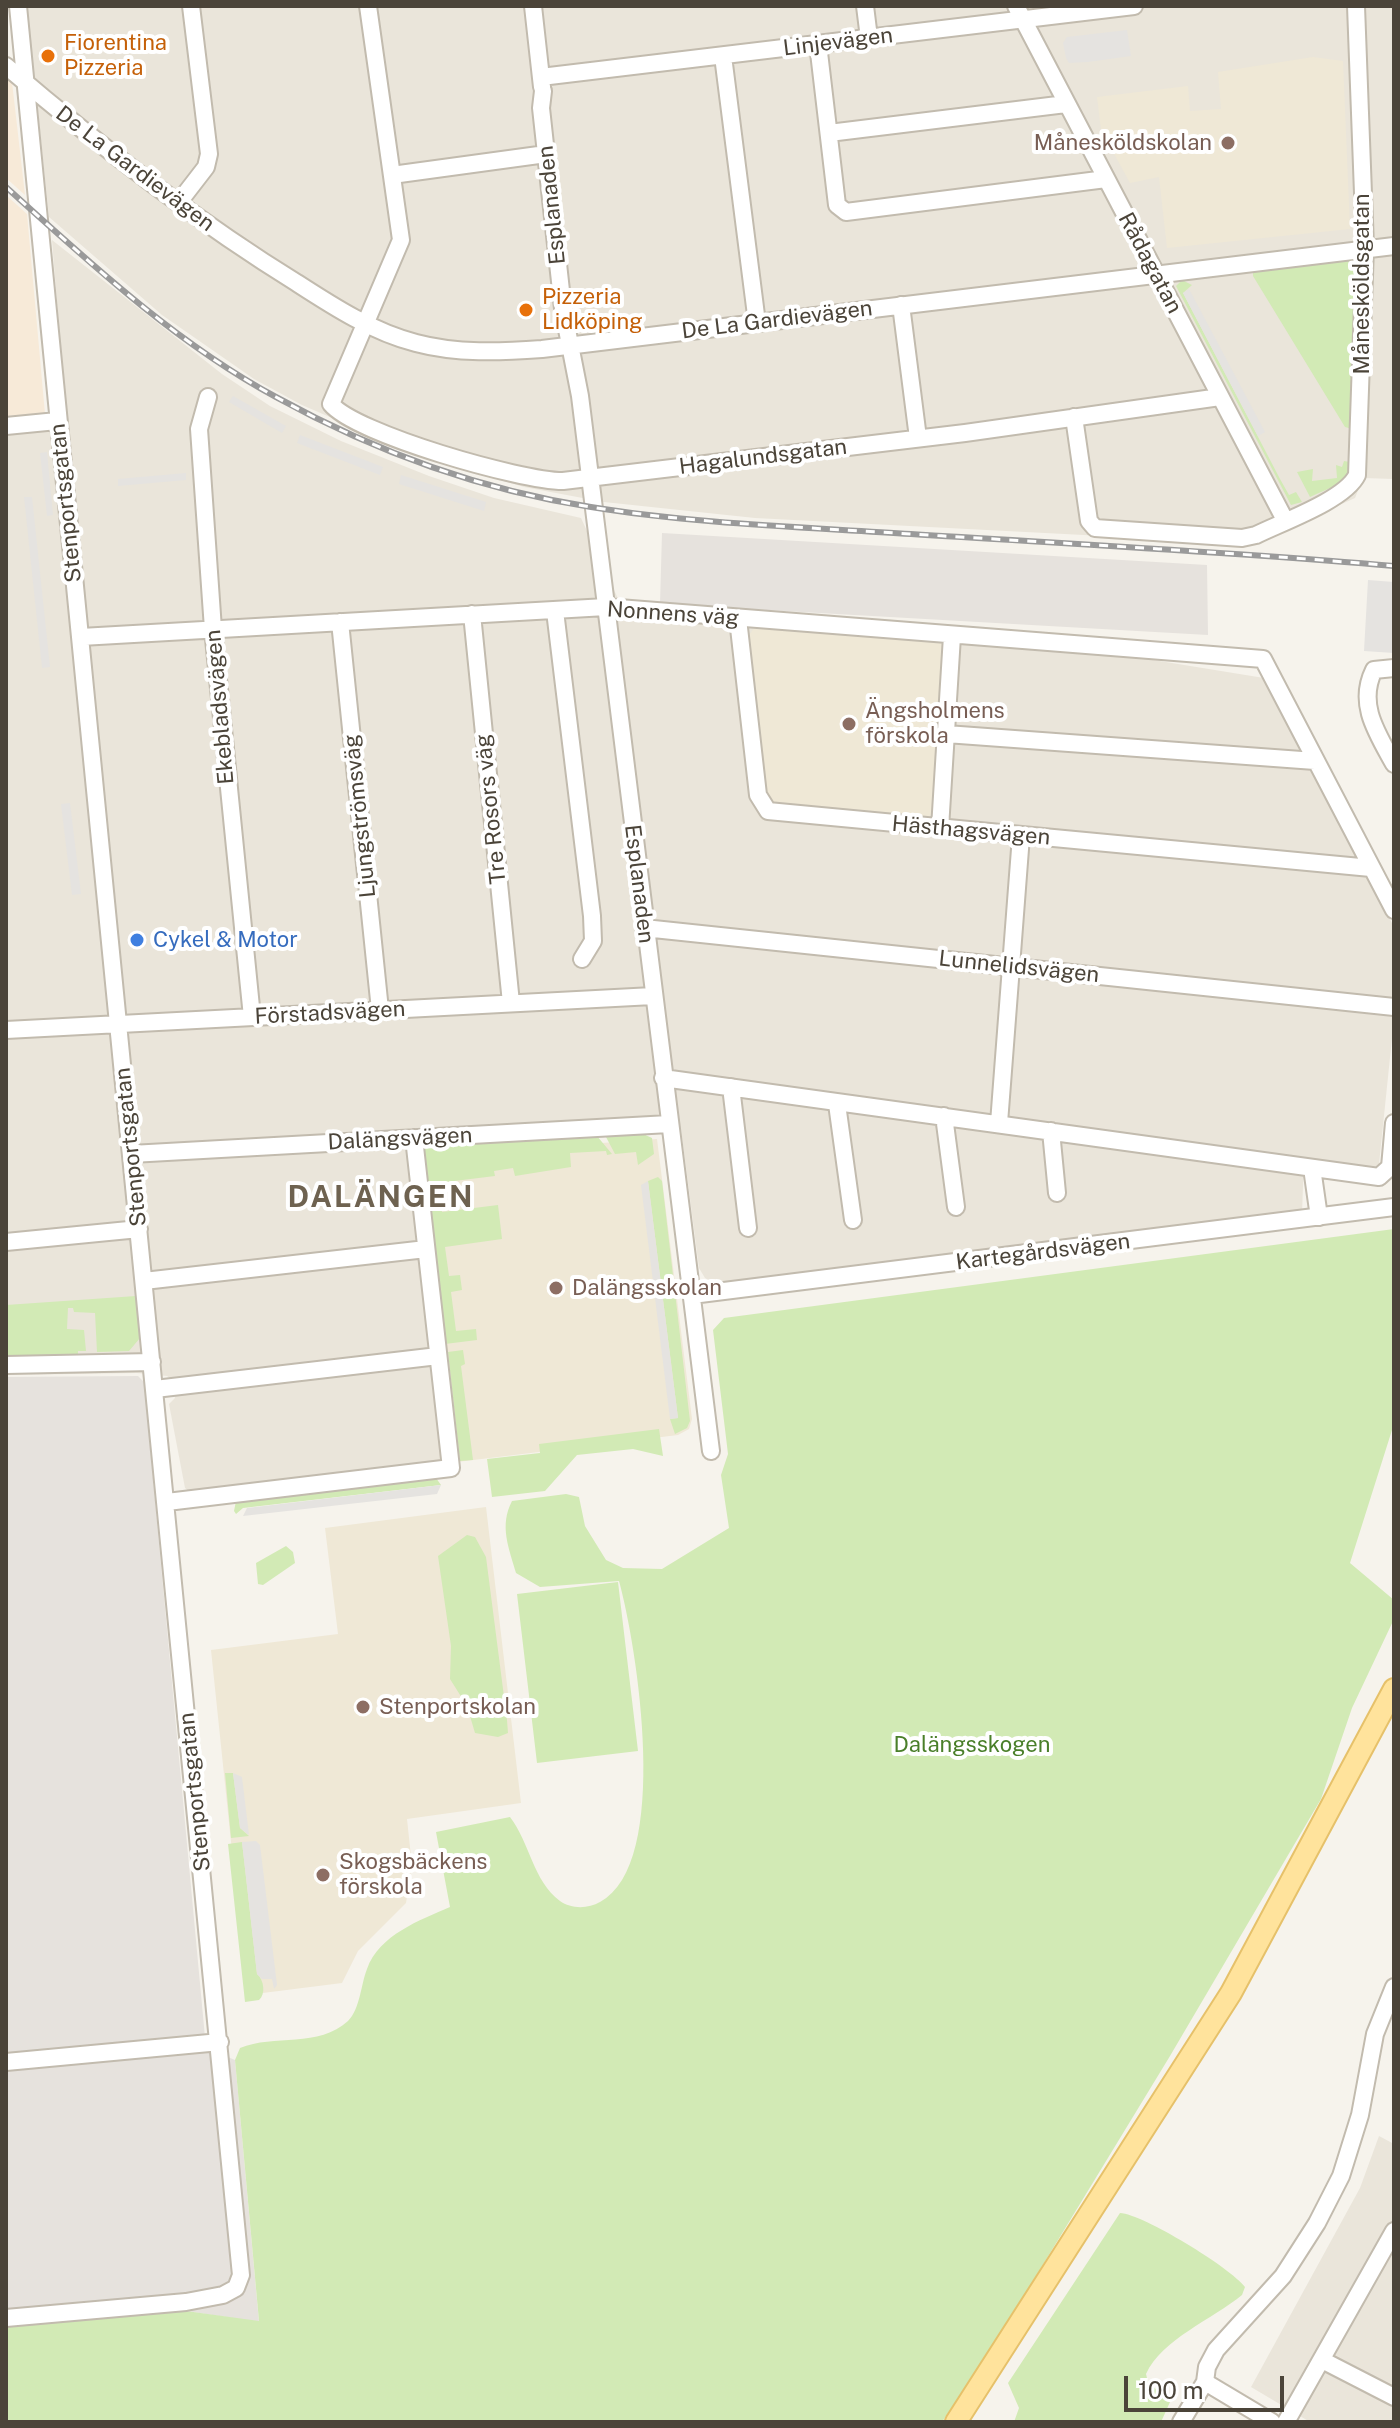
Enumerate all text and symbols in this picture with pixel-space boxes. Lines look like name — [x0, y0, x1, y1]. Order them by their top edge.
street label: Linjevägen — [782, 22, 894, 62]
place label: Fiorentina Pizzeria — [64, 30, 167, 82]
marker: Fiorentina Pizzeria — [39, 47, 57, 65]
street label: De La Gardievägen — [50, 101, 220, 237]
place label: Månesköldskolan — [1034, 130, 1212, 156]
marker: Månesköldskolan — [1219, 134, 1237, 152]
street label: Esplanaden — [533, 144, 571, 266]
street label: Månesköldsgatan — [1349, 194, 1375, 374]
street label: Rådagatan — [1112, 208, 1188, 318]
place label: Pizzeria Lidköping — [542, 284, 643, 336]
street label: De La Gardievägen — [680, 295, 874, 345]
marker: Pizzeria Lidköping — [517, 301, 535, 319]
street label: Stenportsgatan — [45, 422, 87, 584]
street label: Hagalundsgatan — [678, 434, 848, 480]
street label: Nonnens väg — [606, 596, 740, 632]
street label: Ekebladsvägen — [200, 629, 240, 785]
place label: Ängsholmens förskola — [865, 698, 1005, 750]
marker: Ängsholmens förskola — [840, 715, 858, 733]
street label: Ljungströmsväg — [338, 733, 382, 899]
street label: Tre Rosors väg — [470, 733, 512, 885]
street label: Hästhagsvägen — [891, 811, 1051, 851]
street label: Esplanaden — [619, 823, 659, 945]
place label: Cykel & Motor — [153, 927, 298, 953]
marker: Cykel & Motor — [128, 931, 146, 949]
street label: Lunnelidsvägen — [937, 945, 1101, 989]
street label: Förstadsvägen — [254, 996, 406, 1030]
street label: Stenportsgatan — [110, 1066, 152, 1228]
street label: Dalängsvägen — [327, 1122, 473, 1156]
district label: DALÄNGEN — [288, 1180, 474, 1216]
street label: Kartegårdsvägen — [954, 1228, 1132, 1276]
place label: Dalängsskolan — [572, 1275, 722, 1301]
marker: Dalängsskolan — [547, 1279, 565, 1297]
place label: Stenportskolan — [379, 1694, 536, 1720]
marker: Stenportskolan — [354, 1698, 372, 1716]
street label: Stenportsgatan — [174, 1711, 216, 1873]
park label: Dalängsskogen — [893, 1732, 1051, 1758]
place label: Skogsbäckens förskola — [339, 1849, 487, 1900]
marker: Skogsbäckens förskola — [314, 1866, 332, 1884]
scale bar — [1128, 2360, 1288, 2410]
text: 100 m — [1138, 2376, 1204, 2404]

